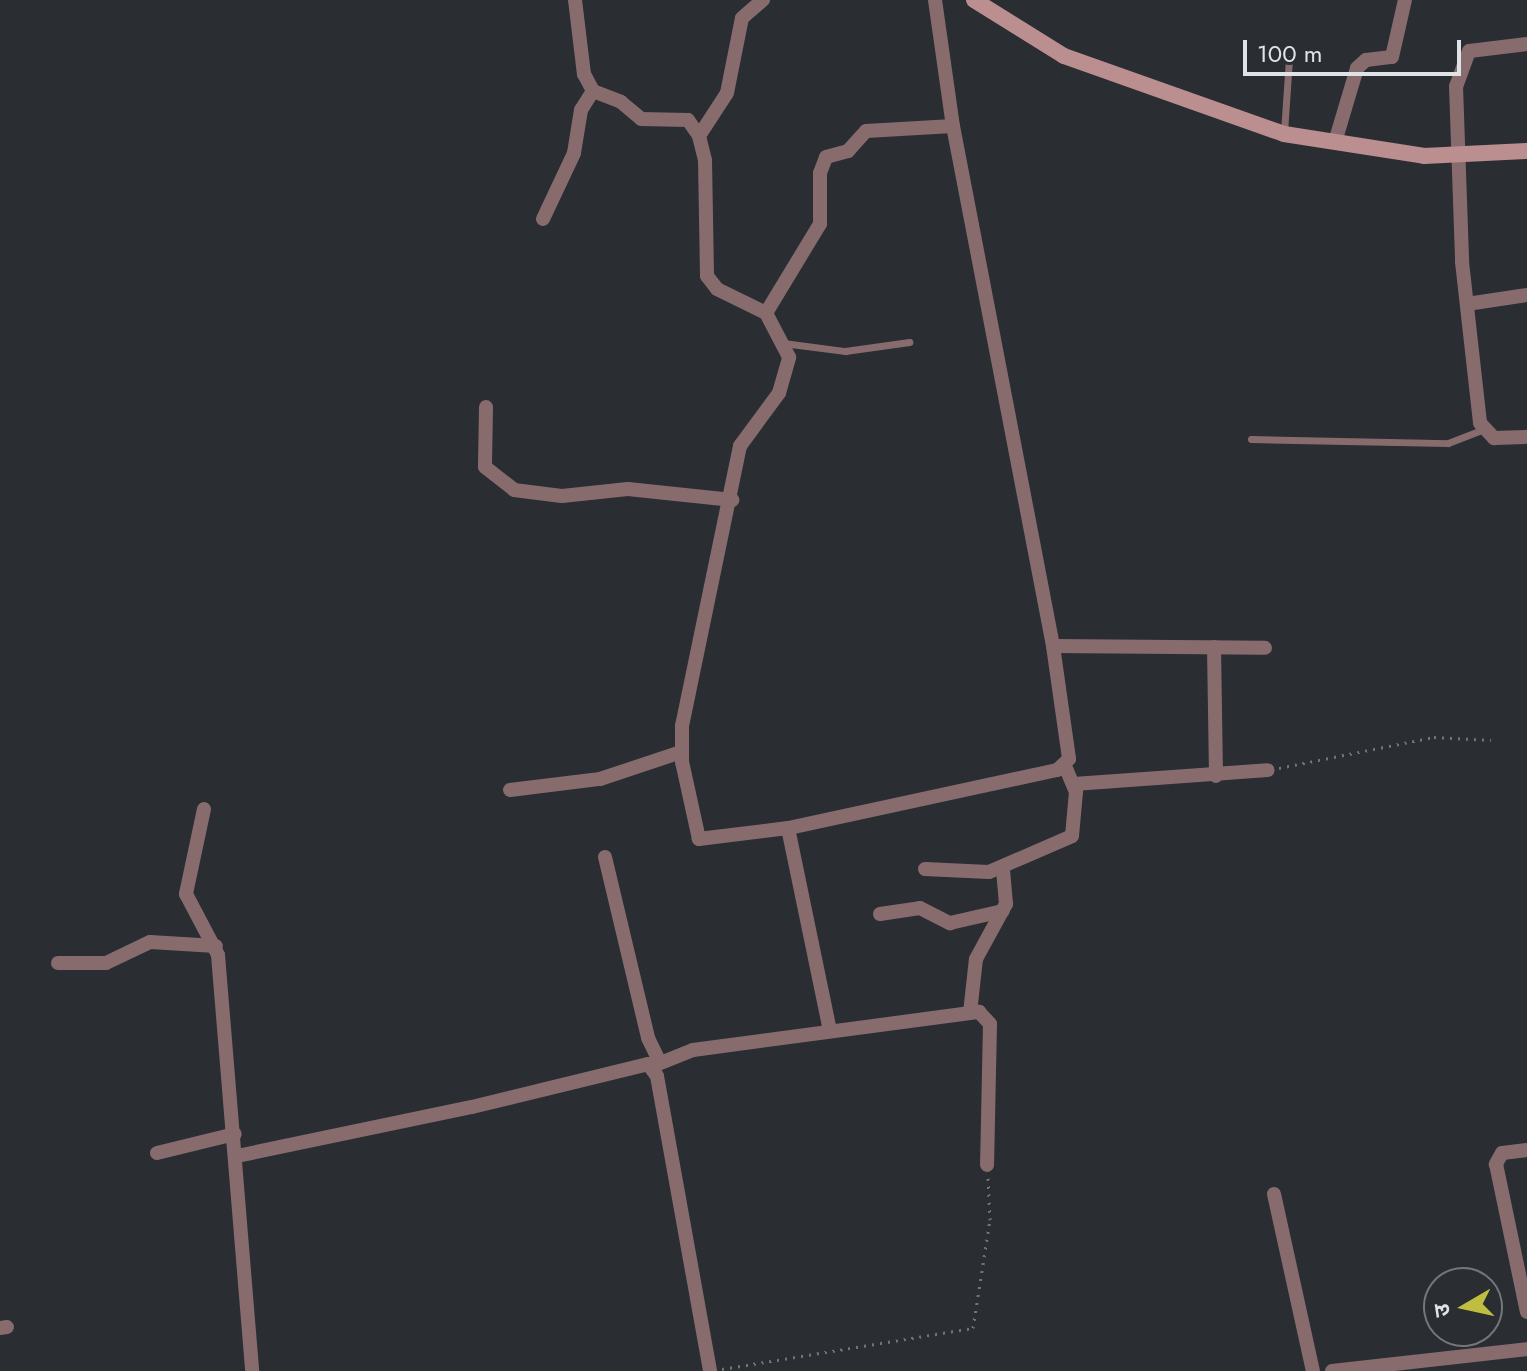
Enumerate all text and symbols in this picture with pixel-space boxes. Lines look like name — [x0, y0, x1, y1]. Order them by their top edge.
scale bar — [1247, 24, 1465, 74]
text: 100 m — [1257, 36, 1323, 71]
north arrow — [1423, 1267, 1503, 1347]
text: उ — [1424, 1302, 1458, 1319]

